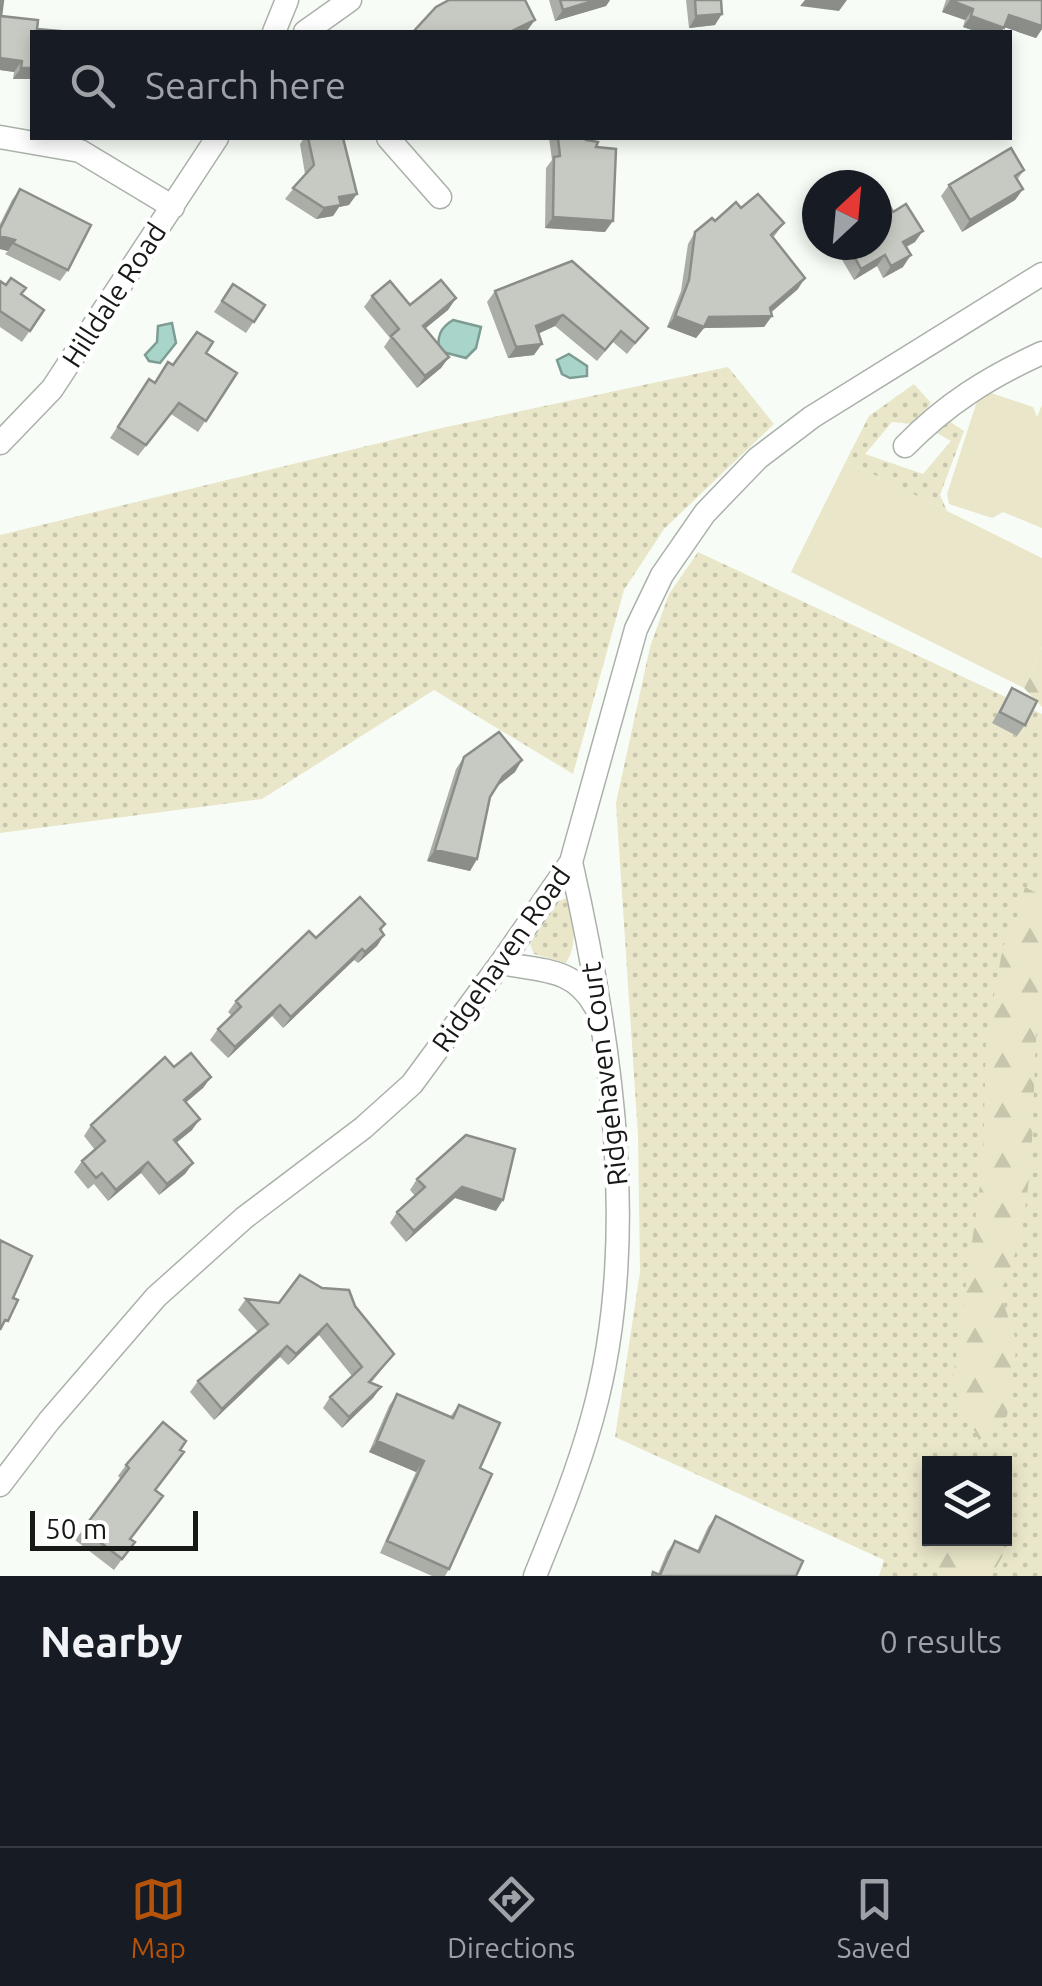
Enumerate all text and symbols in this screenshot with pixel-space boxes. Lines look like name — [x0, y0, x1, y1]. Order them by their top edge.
search box — [30, 30, 1012, 140]
icon: search — [65, 58, 120, 113]
text: Search here — [145, 64, 346, 106]
north arrow — [802, 170, 892, 260]
street label: Hilldale Road — [56, 217, 172, 373]
street label: Ridgehaven Road — [425, 860, 576, 1057]
street label: Ridgehaven Court — [574, 960, 633, 1188]
map controls — [922, 1456, 1012, 1546]
button: layers — [922, 1456, 1012, 1546]
scale bar — [30, 1506, 198, 1550]
text: 50 m — [45, 1513, 107, 1544]
text: Nearby — [40, 1618, 183, 1665]
text: 0 results — [880, 1623, 1002, 1659]
tab: Map — [131, 1872, 186, 1963]
tab: Directions — [447, 1872, 575, 1963]
tab: Saved — [837, 1872, 911, 1963]

